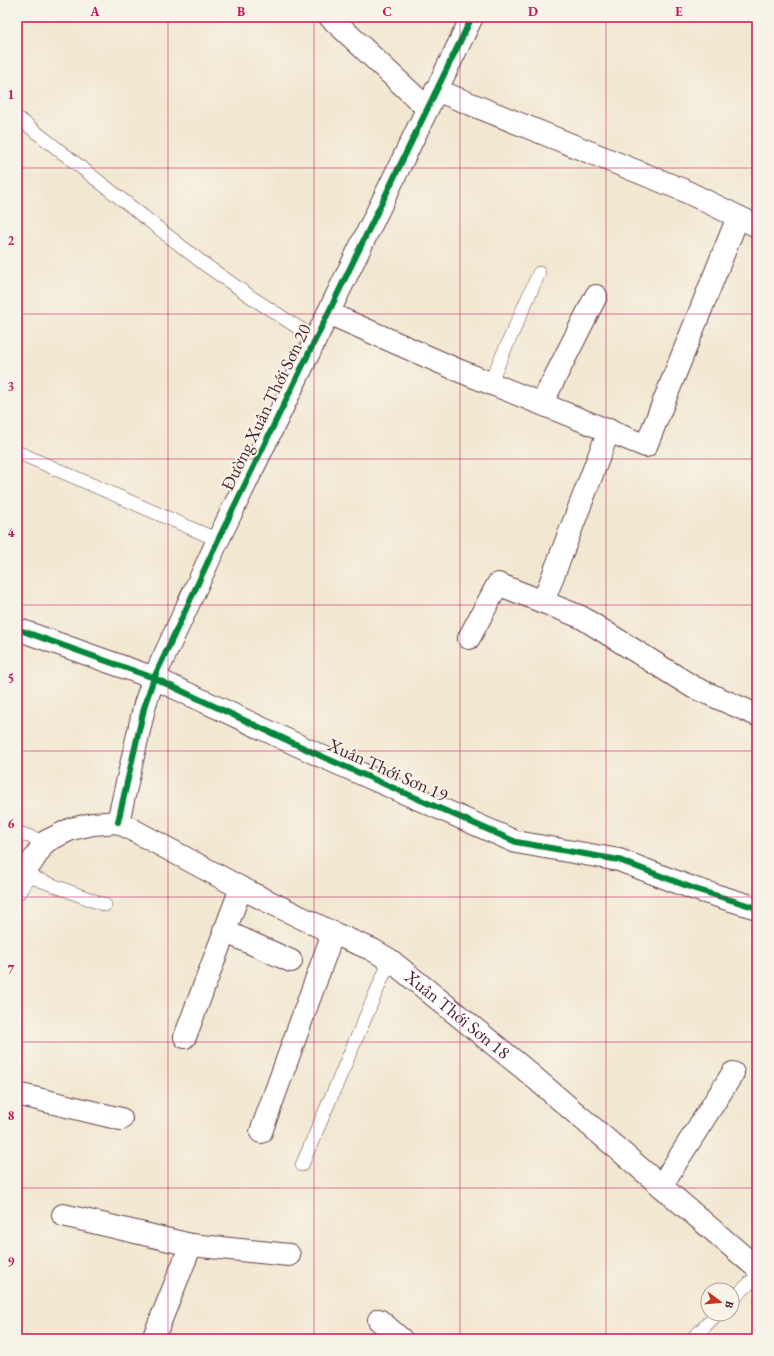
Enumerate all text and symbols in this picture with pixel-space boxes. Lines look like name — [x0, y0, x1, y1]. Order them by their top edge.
text: A — [89, 3, 100, 20]
text: B — [237, 3, 245, 20]
text: C — [382, 3, 392, 20]
text: D — [528, 3, 538, 20]
text: E — [675, 3, 683, 20]
text: 1 — [8, 86, 15, 103]
text: 2 — [8, 232, 15, 249]
street label: Đường Xuân Thới Sơn 20 — [215, 319, 316, 494]
text: 3 — [8, 378, 15, 395]
text: 4 — [8, 524, 15, 541]
text: 5 — [8, 670, 14, 687]
street label: Xuân Thới Sơn 19 — [324, 732, 452, 806]
text: 6 — [8, 815, 15, 832]
text: 7 — [8, 961, 15, 978]
street label: Xuân Thới Sơn 18 — [400, 964, 515, 1064]
text: 8 — [8, 1107, 15, 1124]
text: 9 — [8, 1253, 15, 1270]
north arrow — [700, 1282, 740, 1322]
text: B — [722, 1300, 737, 1310]

